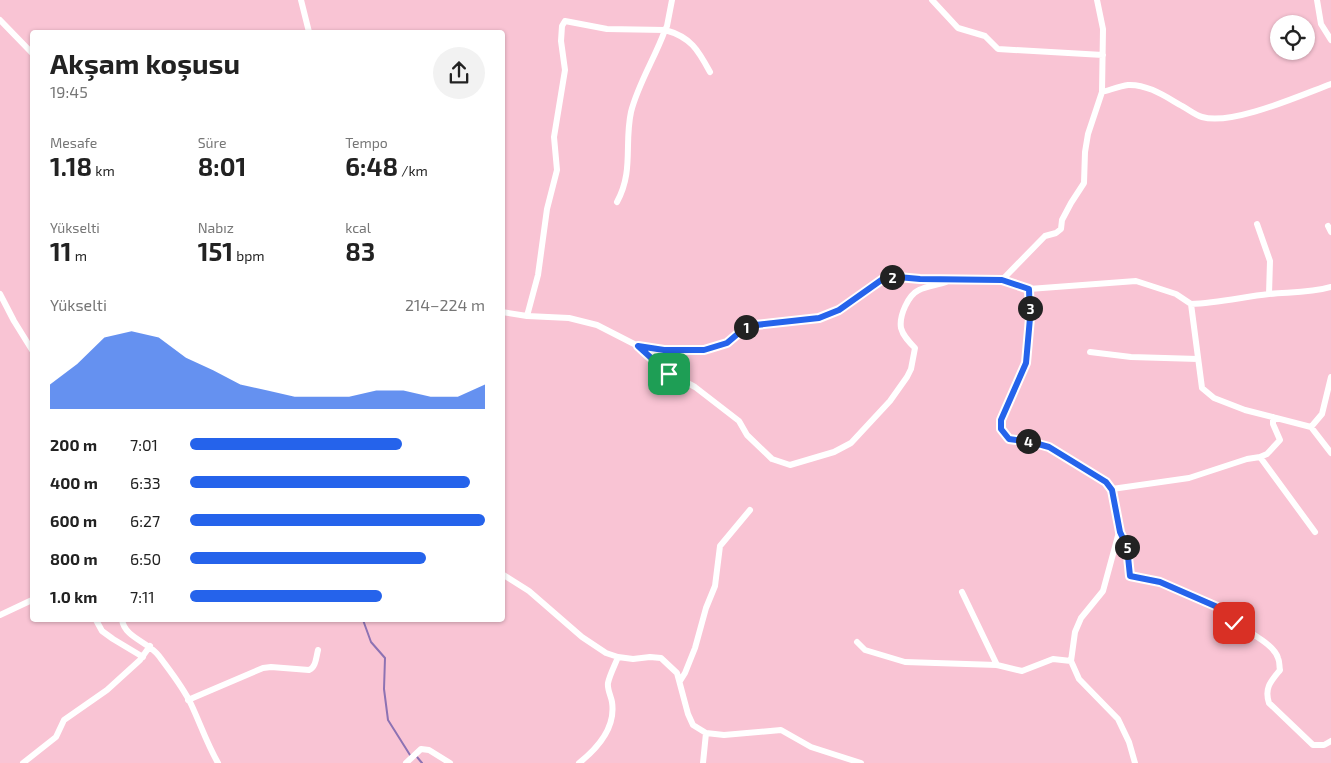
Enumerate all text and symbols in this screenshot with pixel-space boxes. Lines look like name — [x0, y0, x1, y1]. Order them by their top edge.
map controls — [1270, 15, 1315, 60]
button: locate — [1270, 15, 1315, 60]
text: Akşam koşusu — [50, 46, 240, 80]
button: share — [433, 47, 485, 99]
text: 19:45 — [50, 82, 88, 101]
text: Mesafe — [50, 134, 97, 151]
text: Süre — [198, 134, 226, 151]
text: Tempo — [345, 134, 388, 151]
text: 1.18 — [50, 151, 92, 181]
text: 8:01 — [198, 151, 246, 181]
text: 6:48 — [345, 151, 398, 181]
text: km — [92, 162, 115, 179]
text: /km — [398, 162, 428, 179]
text: Yükselti — [50, 219, 100, 236]
text: Nabız — [198, 219, 234, 236]
text: kcal — [345, 219, 371, 236]
text: 11 — [50, 236, 72, 266]
text: 151 — [198, 236, 233, 266]
text: 83 — [345, 236, 375, 266]
text: m — [72, 247, 87, 264]
text: bpm — [233, 247, 265, 264]
pin: 2 — [880, 264, 904, 290]
text: 2 — [888, 269, 897, 286]
text: Yükselti — [50, 295, 107, 314]
text: 214–224 m — [405, 295, 485, 314]
pin: 3 — [1018, 296, 1042, 320]
text: 3 — [1027, 300, 1034, 317]
pin: 1 — [734, 314, 758, 340]
text: 1 — [743, 319, 750, 336]
pin — [648, 353, 690, 395]
icon: arrive — [655, 360, 683, 388]
pin: 4 — [1016, 428, 1040, 454]
text: 4 — [1024, 433, 1033, 450]
text: 200 m — [50, 435, 97, 454]
text: 7:01 — [130, 435, 158, 454]
text: 400 m — [50, 473, 98, 492]
text: 6:33 — [130, 473, 161, 492]
text: 600 m — [50, 511, 97, 530]
text: 6:27 — [130, 511, 160, 530]
pin: 5 — [1114, 534, 1140, 560]
text: 5 — [1124, 539, 1131, 556]
text: 800 m — [50, 549, 98, 568]
text: 6:50 — [130, 549, 161, 568]
text: 1.0 km — [50, 587, 97, 606]
text: 7:11 — [130, 587, 155, 606]
pin — [1213, 602, 1255, 644]
icon: check — [1220, 609, 1248, 637]

